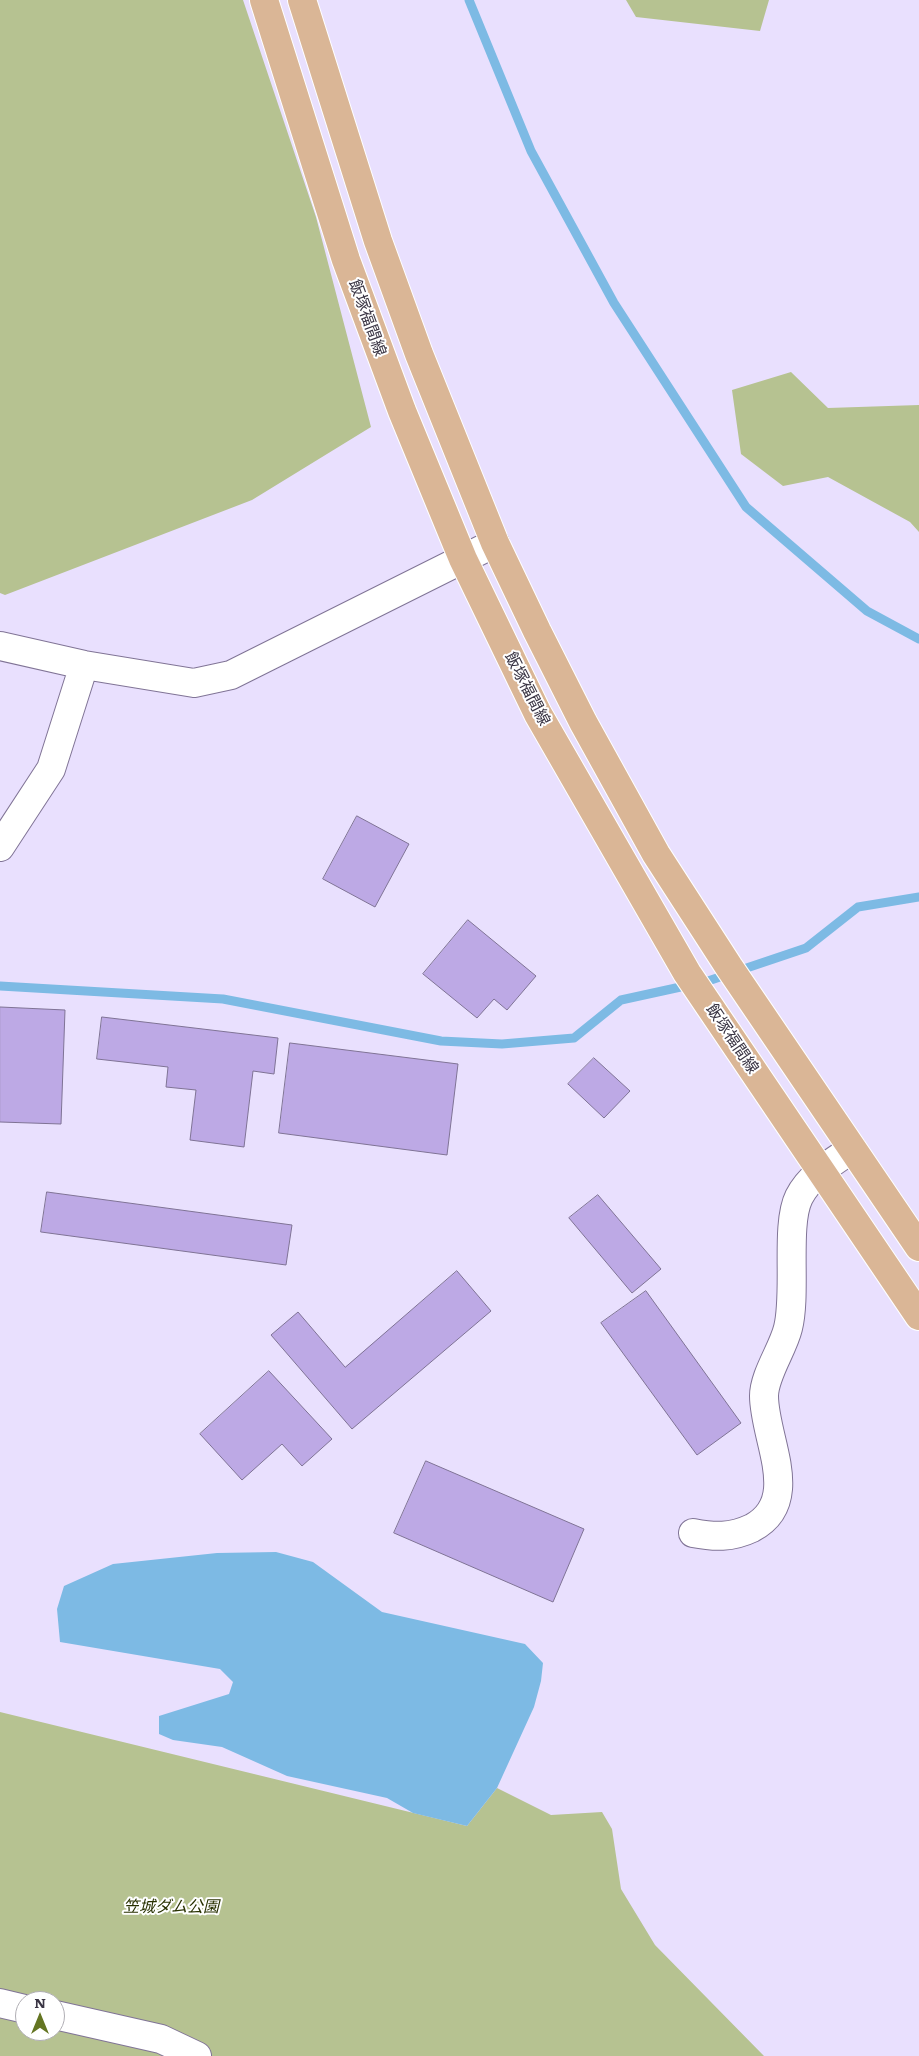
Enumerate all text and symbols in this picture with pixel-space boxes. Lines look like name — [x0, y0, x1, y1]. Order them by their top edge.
street label: 飯塚福間線 — [344, 277, 390, 359]
street label: 飯塚福間線 — [500, 649, 554, 729]
street label: 飯塚福間線 — [702, 1000, 762, 1078]
park label: 笠城ダム公園 — [123, 1897, 219, 1917]
north arrow — [15, 1991, 65, 2041]
text: N — [34, 1992, 46, 2012]

